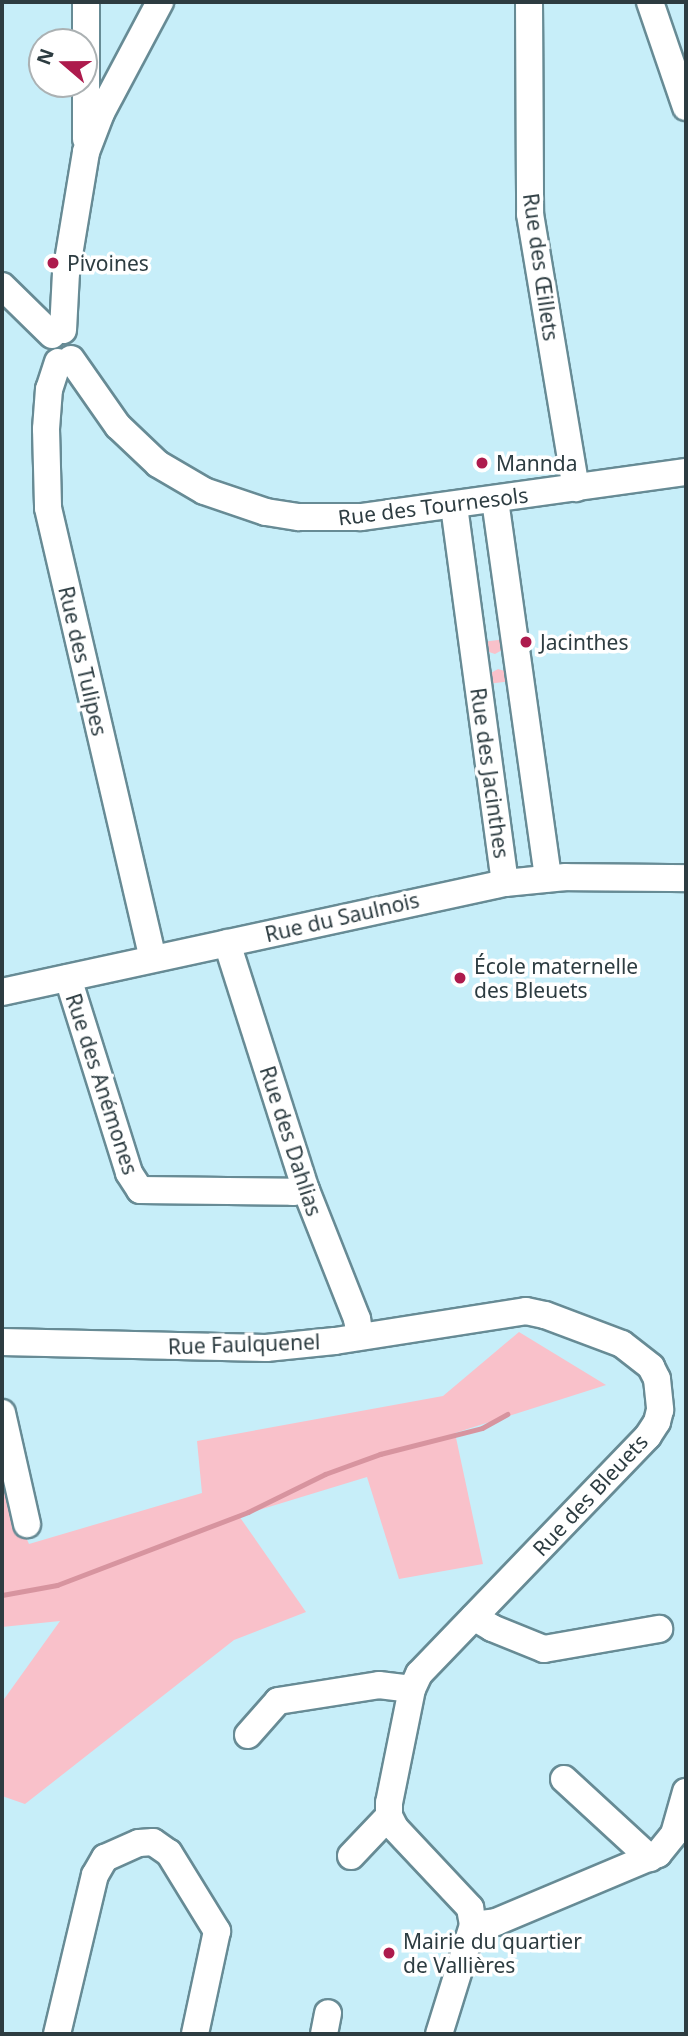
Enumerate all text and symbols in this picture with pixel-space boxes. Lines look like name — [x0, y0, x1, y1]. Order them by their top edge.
north arrow — [28, 28, 98, 98]
text: N — [30, 45, 60, 68]
street label: Rue des Œillets — [518, 192, 564, 342]
place label: Pivoines — [67, 250, 149, 276]
marker: Pivoines — [45, 255, 61, 271]
place label: Mannda — [496, 450, 577, 476]
marker: Mannda — [474, 455, 490, 471]
street label: Rue des Tournesols — [337, 482, 529, 530]
street label: Rue des Tulipes — [54, 584, 112, 738]
place label: Jacinthes — [540, 629, 628, 655]
marker: Jacinthes — [518, 634, 534, 650]
street label: Rue des Jacinthes — [466, 686, 514, 860]
street label: Rue du Saulnois — [262, 887, 422, 947]
place label: École maternelle des Bleuets — [474, 953, 638, 1003]
marker: École maternelle des Bleuets — [452, 970, 468, 986]
street label: Rue des Anémones — [61, 990, 143, 1178]
street label: Rue des Dahlias — [255, 1063, 327, 1219]
street label: Rue Faulquenel — [167, 1329, 321, 1359]
street label: Rue des Bleuets — [527, 1429, 653, 1561]
place label: Mairie du quartier de Vallières — [403, 1928, 582, 1978]
marker: Mairie du quartier de Vallières — [381, 1945, 397, 1961]

